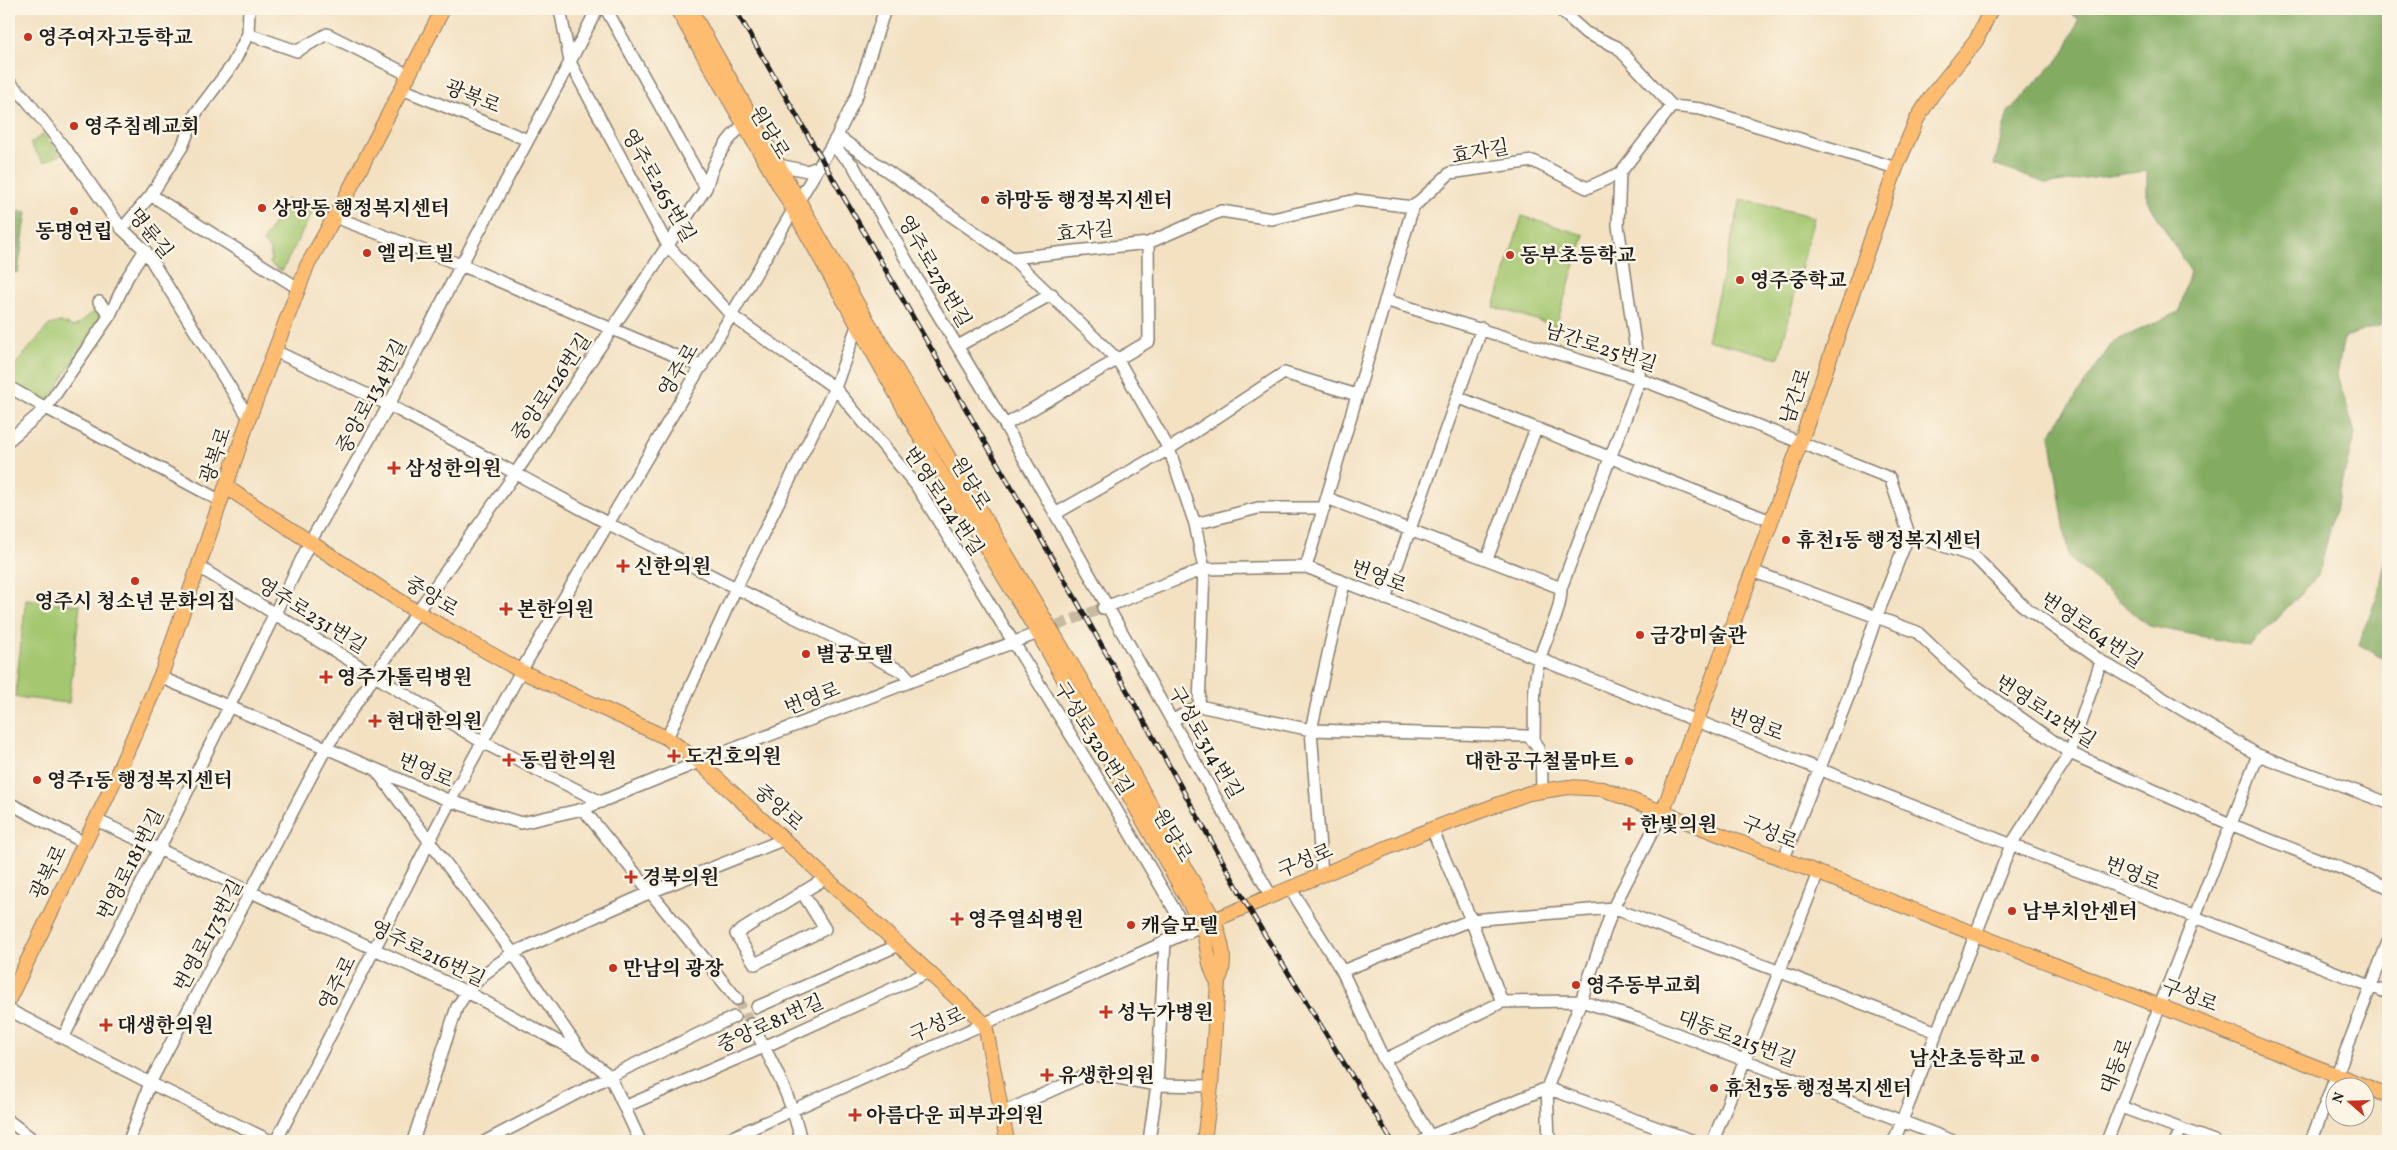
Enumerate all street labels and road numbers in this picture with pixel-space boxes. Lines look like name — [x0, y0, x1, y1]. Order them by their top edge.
street label: 광복로 — [440, 74, 504, 122]
street label: 원당로 — [741, 101, 795, 165]
street label: 영주로265번길 — [613, 124, 701, 248]
street label: 효자길 — [1449, 134, 1511, 172]
street label: 명륜길 — [120, 203, 179, 266]
street label: 영주로278번길 — [890, 210, 977, 334]
street label: 효자길 — [1055, 216, 1115, 250]
street label: 남간로25번길 — [1540, 318, 1660, 380]
street label: 중앙로126번길 — [506, 328, 599, 448]
street label: 중앙로134번길 — [331, 334, 415, 459]
street label: 영주로 — [653, 339, 707, 403]
street label: 남간로 — [1774, 365, 1820, 429]
street label: 광복로 — [194, 424, 240, 488]
street label: 번영로124번길 — [895, 442, 989, 562]
street label: 원당로 — [942, 452, 996, 516]
street label: 번영로 — [1346, 554, 1410, 601]
street label: 중앙로 — [399, 571, 463, 625]
street label: 영주로231번길 — [251, 572, 371, 662]
street label: 번영로64번길 — [2034, 587, 2148, 676]
street label: 번영로12번길 — [1989, 670, 2101, 756]
street label: 번영로 — [781, 676, 845, 723]
street label: 구성로320번길 — [1046, 677, 1138, 801]
street label: 구성로314번길 — [1161, 681, 1248, 805]
street label: 번영로 — [1723, 702, 1787, 749]
street label: 번영로 — [393, 748, 457, 796]
street label: 중앙로 — [747, 779, 809, 838]
street label: 번영로181번길 — [92, 804, 172, 926]
street label: 원당로 — [1145, 804, 1198, 868]
street label: 구성로 — [1737, 810, 1801, 858]
street label: 구성로 — [1274, 838, 1338, 886]
street label: 광복로 — [25, 841, 75, 905]
street label: 번영로 — [2100, 851, 2164, 899]
street label: 번영로173번길 — [168, 875, 251, 997]
street label: 영주로216번길 — [365, 915, 490, 995]
street label: 영주로 — [313, 952, 364, 1016]
street label: 구성로 — [2157, 973, 2221, 1020]
street label: 중앙로81번길 — [713, 989, 829, 1061]
street label: 구성로 — [906, 1001, 970, 1050]
street label: 대동로215번길 — [1673, 1004, 1800, 1075]
street label: 대동로 — [2094, 1035, 2141, 1099]

